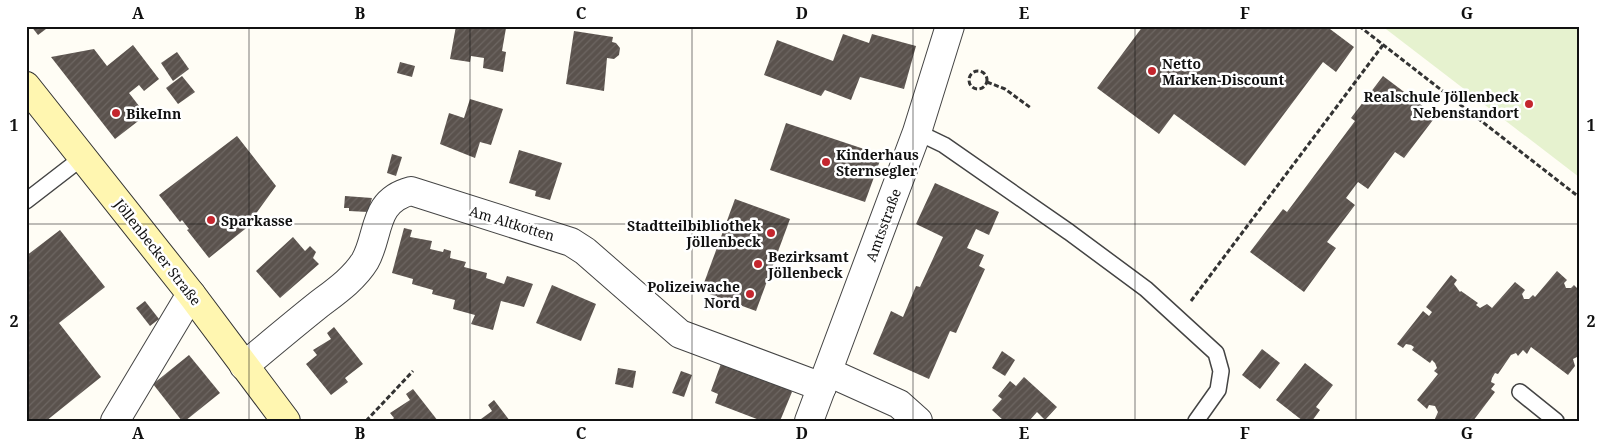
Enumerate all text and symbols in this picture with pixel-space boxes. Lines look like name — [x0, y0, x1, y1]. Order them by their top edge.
text: A — [132, 2, 145, 24]
text: B — [355, 2, 366, 24]
text: C — [576, 2, 587, 24]
text: D — [796, 2, 808, 24]
text: E — [1019, 2, 1029, 24]
text: F — [1240, 2, 1250, 24]
text: G — [1461, 2, 1473, 24]
place label: Netto Marken-Discount — [1162, 54, 1284, 89]
marker: Netto Marken-Discount — [1146, 65, 1158, 77]
place label: Realschule Jöllenbeck Nebenstandort — [1364, 87, 1519, 122]
marker: Realschule Jöllenbeck Nebenstandort — [1523, 98, 1535, 110]
place label: BikeInn — [126, 104, 181, 123]
marker: BikeInn — [110, 107, 122, 119]
text: 1 — [9, 114, 19, 136]
text: 1 — [1586, 114, 1596, 136]
place label: Kinderhaus Sternsegler — [836, 145, 919, 180]
marker: Kinderhaus Sternsegler — [820, 156, 832, 168]
street label: Amtsstraße — [861, 186, 905, 264]
street label: Jöllenbecker Straße — [110, 194, 206, 309]
street label: Am Altkotten — [467, 201, 557, 245]
place label: Sparkasse — [221, 211, 293, 230]
marker: Sparkasse — [205, 214, 217, 226]
place label: Stadtteilbibliothek Jöllenbeck — [627, 216, 761, 251]
marker: Stadtteilbibliothek Jöllenbeck — [765, 227, 777, 239]
place label: Bezirksamt Jöllenbeck — [767, 247, 849, 282]
marker: Bezirksamt Jöllenbeck — [752, 258, 764, 270]
place label: Polizeiwache Nord — [647, 277, 740, 312]
marker: Polizeiwache Nord — [744, 288, 756, 300]
text: 2 — [9, 310, 19, 332]
text: 2 — [1586, 310, 1596, 332]
text: A — [132, 422, 145, 444]
text: B — [355, 422, 366, 444]
text: C — [576, 422, 587, 444]
text: D — [796, 422, 808, 444]
text: E — [1019, 422, 1029, 444]
text: F — [1240, 422, 1250, 444]
text: G — [1461, 422, 1473, 444]

